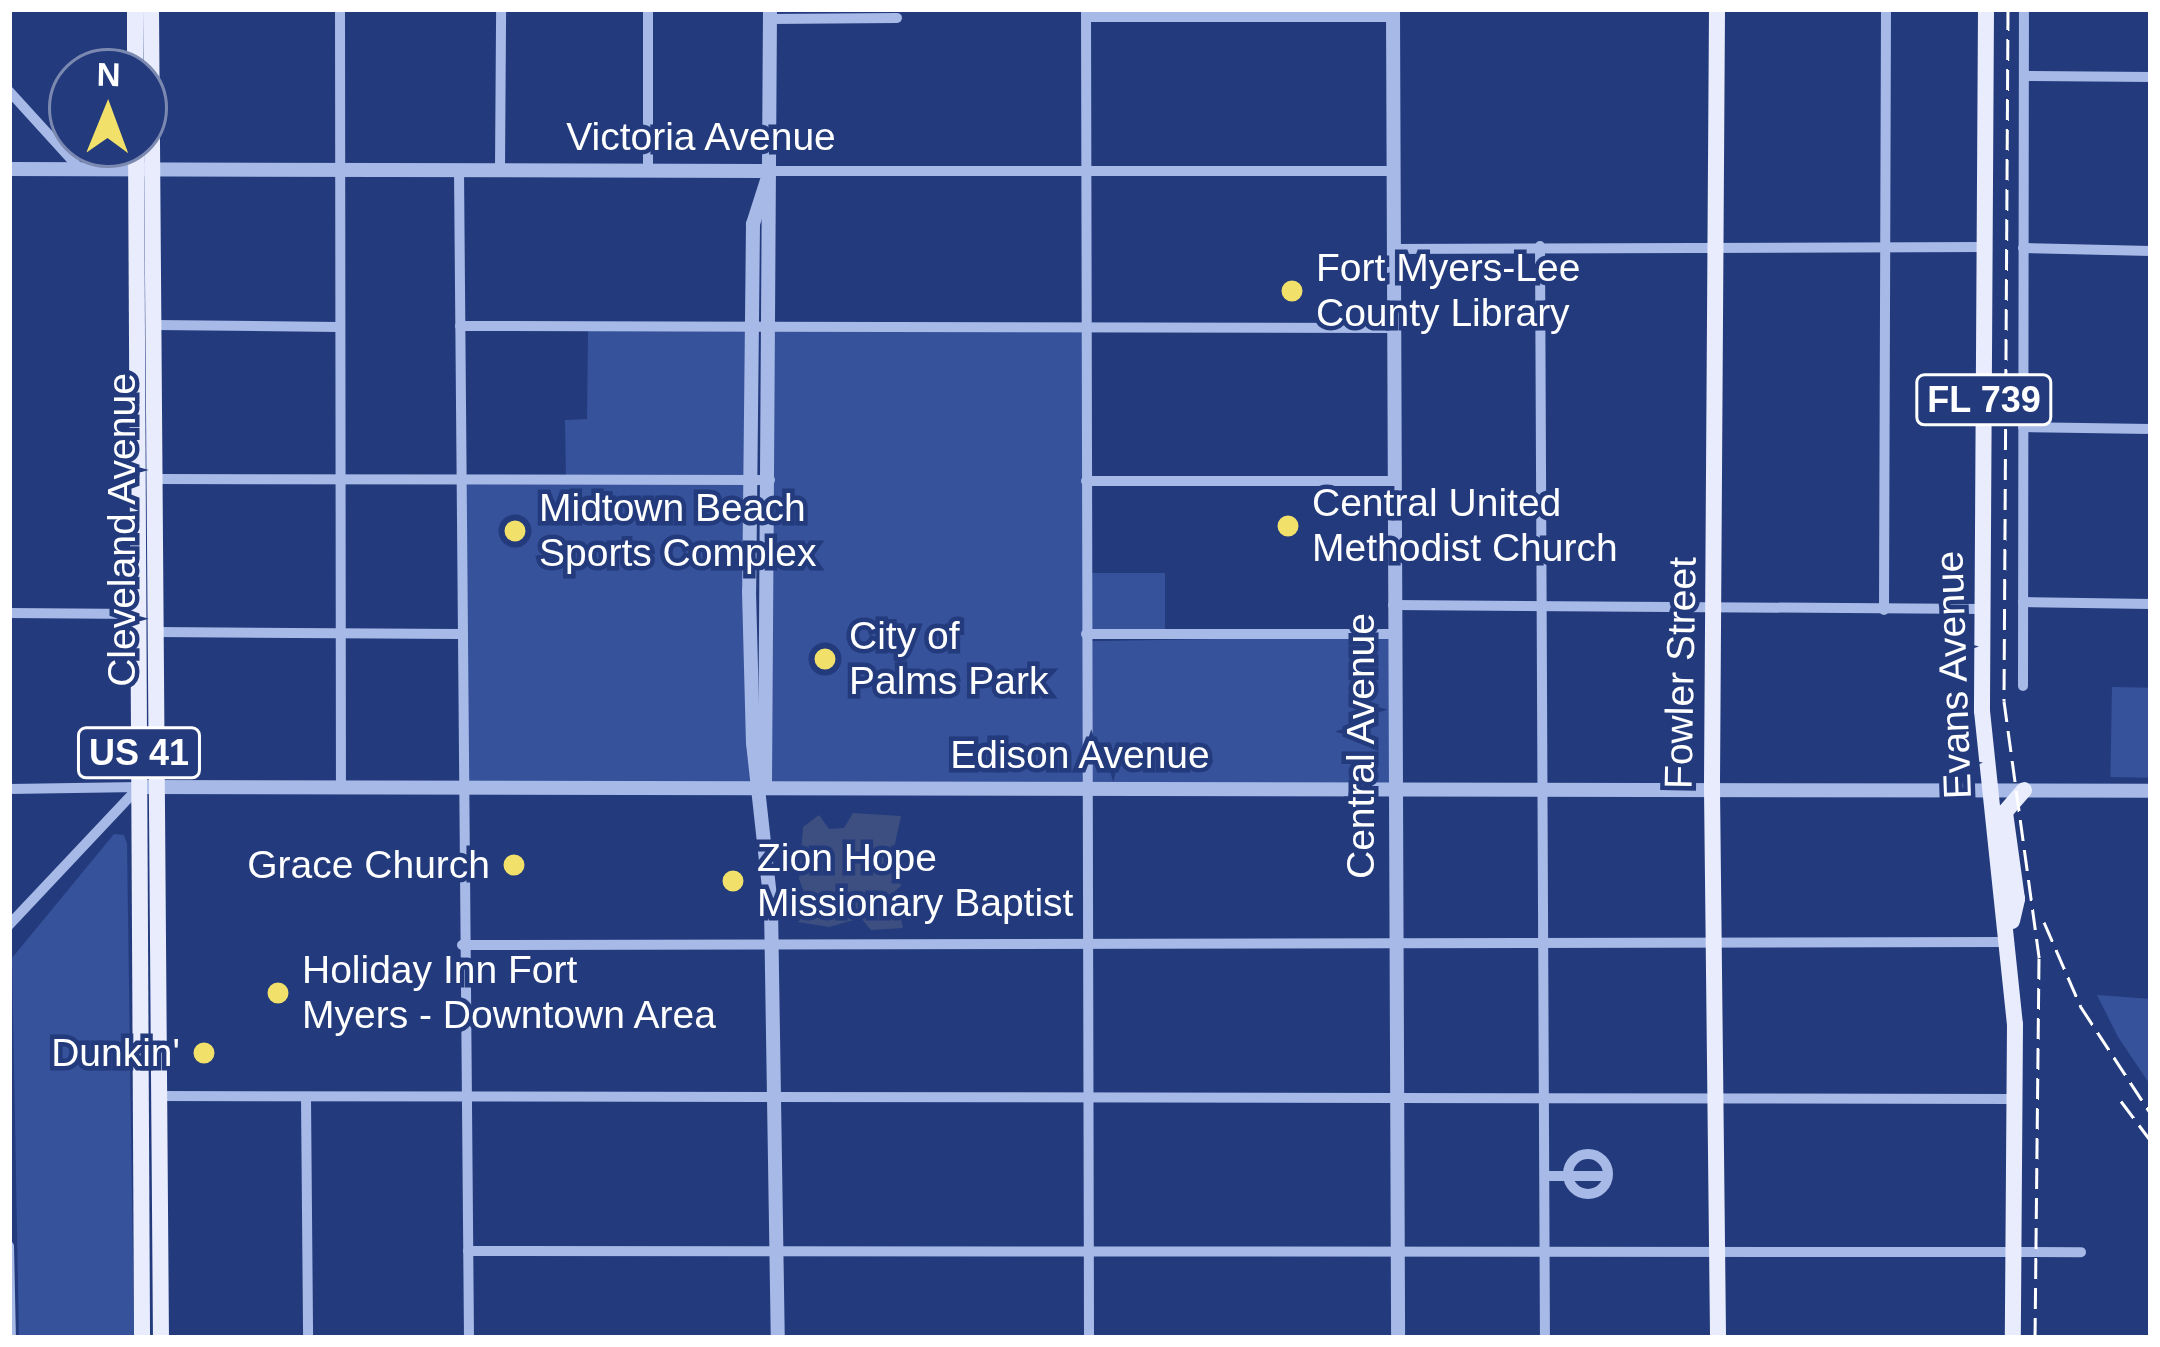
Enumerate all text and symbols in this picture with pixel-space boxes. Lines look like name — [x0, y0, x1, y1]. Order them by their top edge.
north arrow — [48, 48, 168, 168]
text: N — [96, 56, 121, 93]
street label: Victoria Avenue — [565, 114, 837, 160]
place label: Fort Myers-Lee County Library — [1316, 246, 1580, 337]
marker: Fort Myers-Lee County Library — [1279, 278, 1305, 304]
road number: FL 739 — [1912, 370, 2056, 430]
street label: Cleveland Avenue — [99, 372, 145, 688]
place label: Central United Methodist Church — [1312, 481, 1618, 572]
place label: Midtown Beach Sports Complex — [539, 486, 816, 577]
marker: Central United Methodist Church — [1275, 513, 1301, 539]
marker: Midtown Beach Sports Complex — [502, 518, 528, 544]
street label: Evans Avenue — [1926, 549, 1982, 801]
street label: Fowler Street — [1656, 557, 1706, 789]
street label: Central Avenue — [1338, 612, 1384, 880]
place label: City of Palms Park — [849, 614, 1048, 705]
marker: City of Palms Park — [812, 646, 838, 672]
road number: US 41 — [76, 723, 202, 783]
street label: Edison Avenue — [949, 732, 1211, 778]
place label: Zion Hope Missionary Baptist — [757, 836, 1073, 927]
place label: Grace Church — [247, 842, 490, 888]
marker: Grace Church — [501, 852, 527, 878]
marker: Zion Hope Missionary Baptist — [720, 868, 746, 894]
place label: Holiday Inn Fort Myers - Downtown Area — [302, 948, 718, 1039]
marker: Holiday Inn Fort Myers - Downtown Area — [265, 980, 291, 1006]
place label: Dunkin' — [51, 1030, 180, 1076]
marker: Dunkin' — [191, 1040, 217, 1066]

